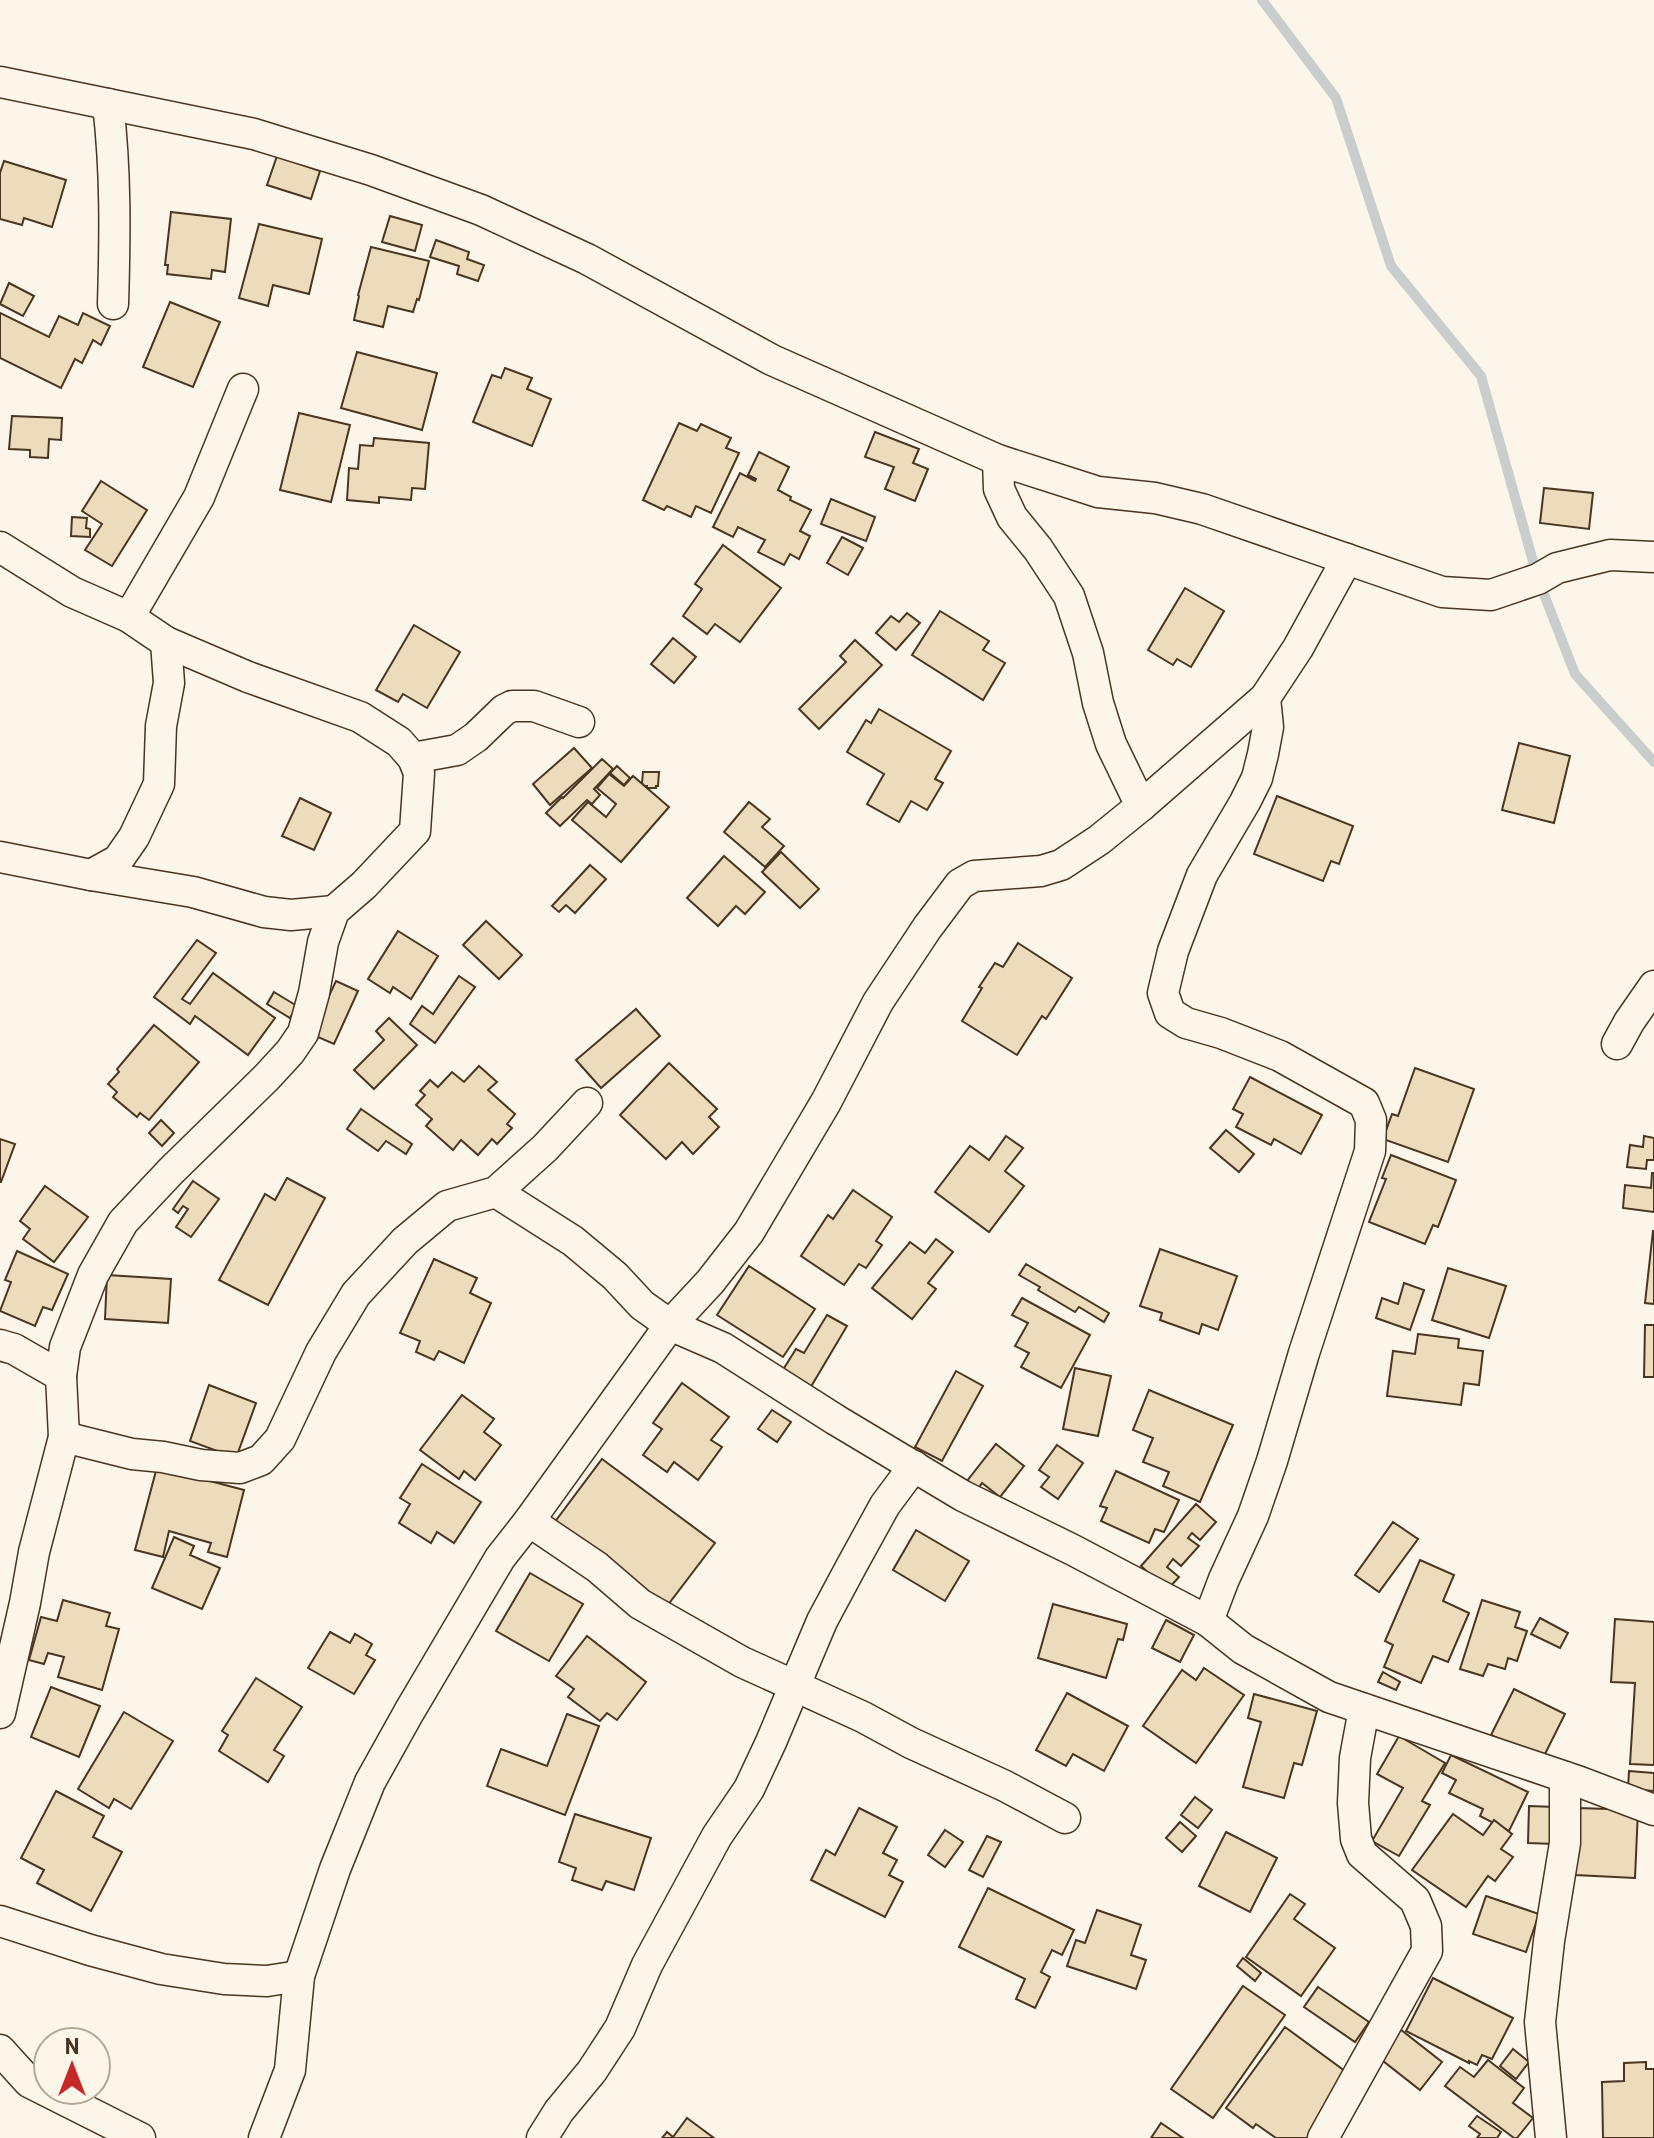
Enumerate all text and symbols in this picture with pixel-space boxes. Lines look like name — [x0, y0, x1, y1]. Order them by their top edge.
north arrow — [32, 2026, 112, 2106]
text: N — [65, 2032, 79, 2058]

